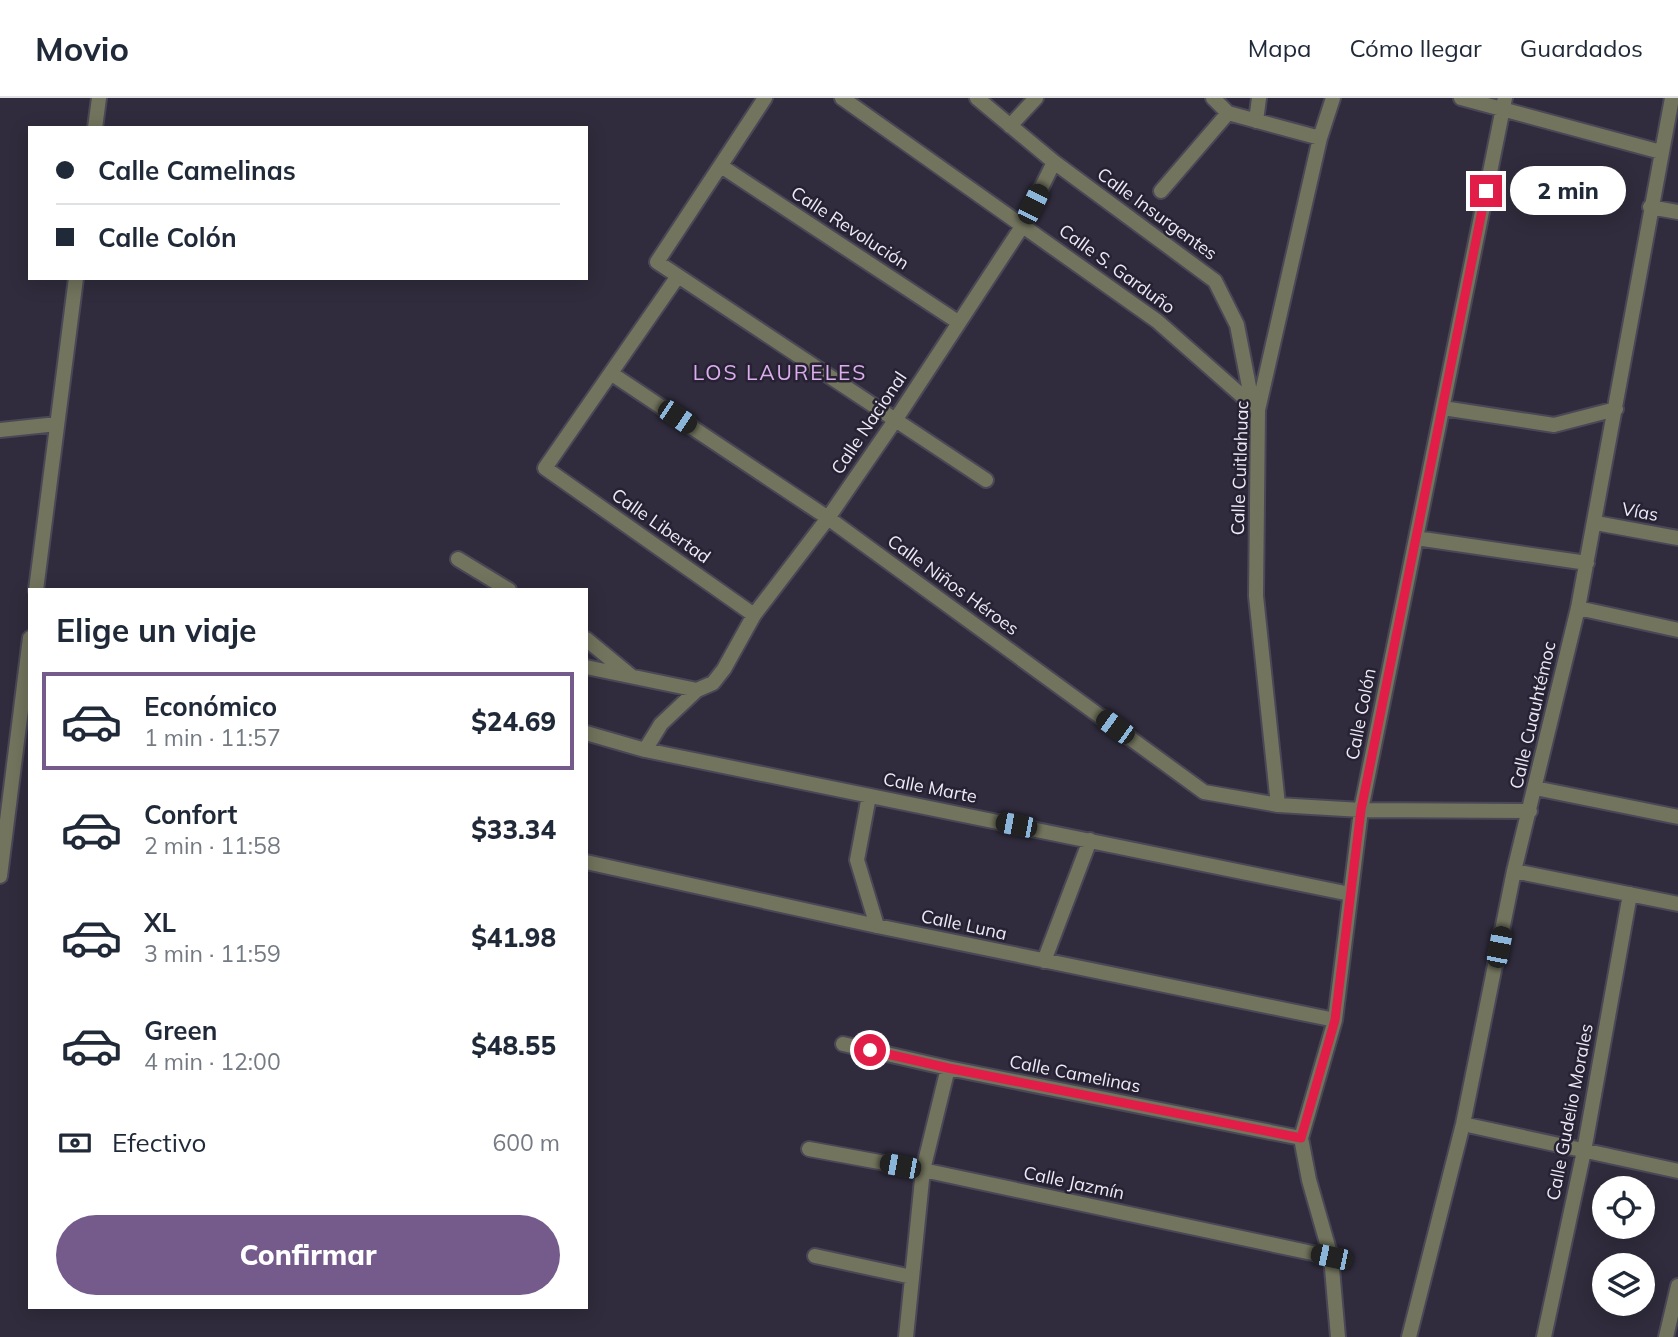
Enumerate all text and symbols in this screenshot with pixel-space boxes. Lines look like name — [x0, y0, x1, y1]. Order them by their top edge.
text: Movio — [35, 28, 129, 69]
text: Mapa — [1248, 33, 1311, 63]
text: Cómo llegar — [1349, 33, 1482, 63]
text: Guardados — [1520, 33, 1643, 63]
text: Calle Camelinas — [98, 154, 296, 187]
street label: Calle Insurgentes — [1093, 162, 1222, 265]
callout: 2 min — [1510, 166, 1626, 216]
route end — [1470, 175, 1502, 207]
text: 2 min — [1537, 176, 1599, 205]
street label: Calle Revolución — [787, 181, 914, 274]
car — [1015, 181, 1052, 227]
street label: Calle S. Garduño — [1055, 219, 1180, 318]
text: Calle Colón — [98, 221, 237, 254]
district label: LOS LAURELES — [693, 359, 867, 385]
street label: Calle Nacional — [826, 367, 911, 479]
car — [654, 397, 701, 437]
street label: Calle Cuitlahuac — [1226, 400, 1253, 536]
street label: Calle Libertad — [607, 483, 715, 568]
street label: Vías — [1620, 497, 1660, 526]
street label: Calle Niños Héroes — [883, 529, 1024, 640]
text: Elige un viaje — [56, 610, 257, 650]
street label: Calle Cuauhtémoc — [1504, 639, 1561, 791]
street label: Calle Colón — [1340, 666, 1381, 762]
icon: car — [60, 690, 123, 753]
text: Económico — [144, 690, 277, 723]
text: $24.69 — [471, 705, 556, 738]
car — [1092, 706, 1139, 748]
text: 1 min · 11:57 — [144, 723, 281, 752]
street label: Calle Marte — [881, 767, 979, 808]
icon: car — [60, 798, 123, 861]
text: Confort — [144, 798, 237, 831]
car — [994, 811, 1039, 839]
text: $33.34 — [471, 813, 556, 846]
text: 2 min · 11:58 — [144, 831, 281, 860]
street label: Calle Luna — [919, 904, 1009, 945]
icon: car — [60, 906, 123, 969]
text: XL — [144, 906, 176, 939]
text: $41.98 — [471, 921, 556, 954]
car — [1485, 924, 1514, 970]
text: 3 min · 11:59 — [144, 939, 281, 968]
icon: car — [60, 1014, 123, 1077]
text: Green — [144, 1014, 217, 1047]
street label: Calle Gudelio Morales — [1541, 1022, 1598, 1202]
text: $48.55 — [471, 1029, 556, 1062]
route start — [854, 1034, 886, 1066]
text: 4 min · 12:00 — [144, 1047, 281, 1076]
street label: Calle Camelinas — [1008, 1050, 1143, 1098]
icon: cash — [56, 1124, 94, 1162]
text: Efectivo — [112, 1126, 206, 1159]
text: 600 m — [492, 1128, 560, 1157]
car — [878, 1152, 923, 1180]
street label: Calle Jazmín — [1022, 1161, 1127, 1204]
map controls — [1592, 1176, 1655, 1316]
button: locate — [1592, 1176, 1655, 1239]
button: Confirmar — [56, 1215, 560, 1295]
car — [1309, 1242, 1354, 1272]
button: layers — [1592, 1253, 1655, 1316]

